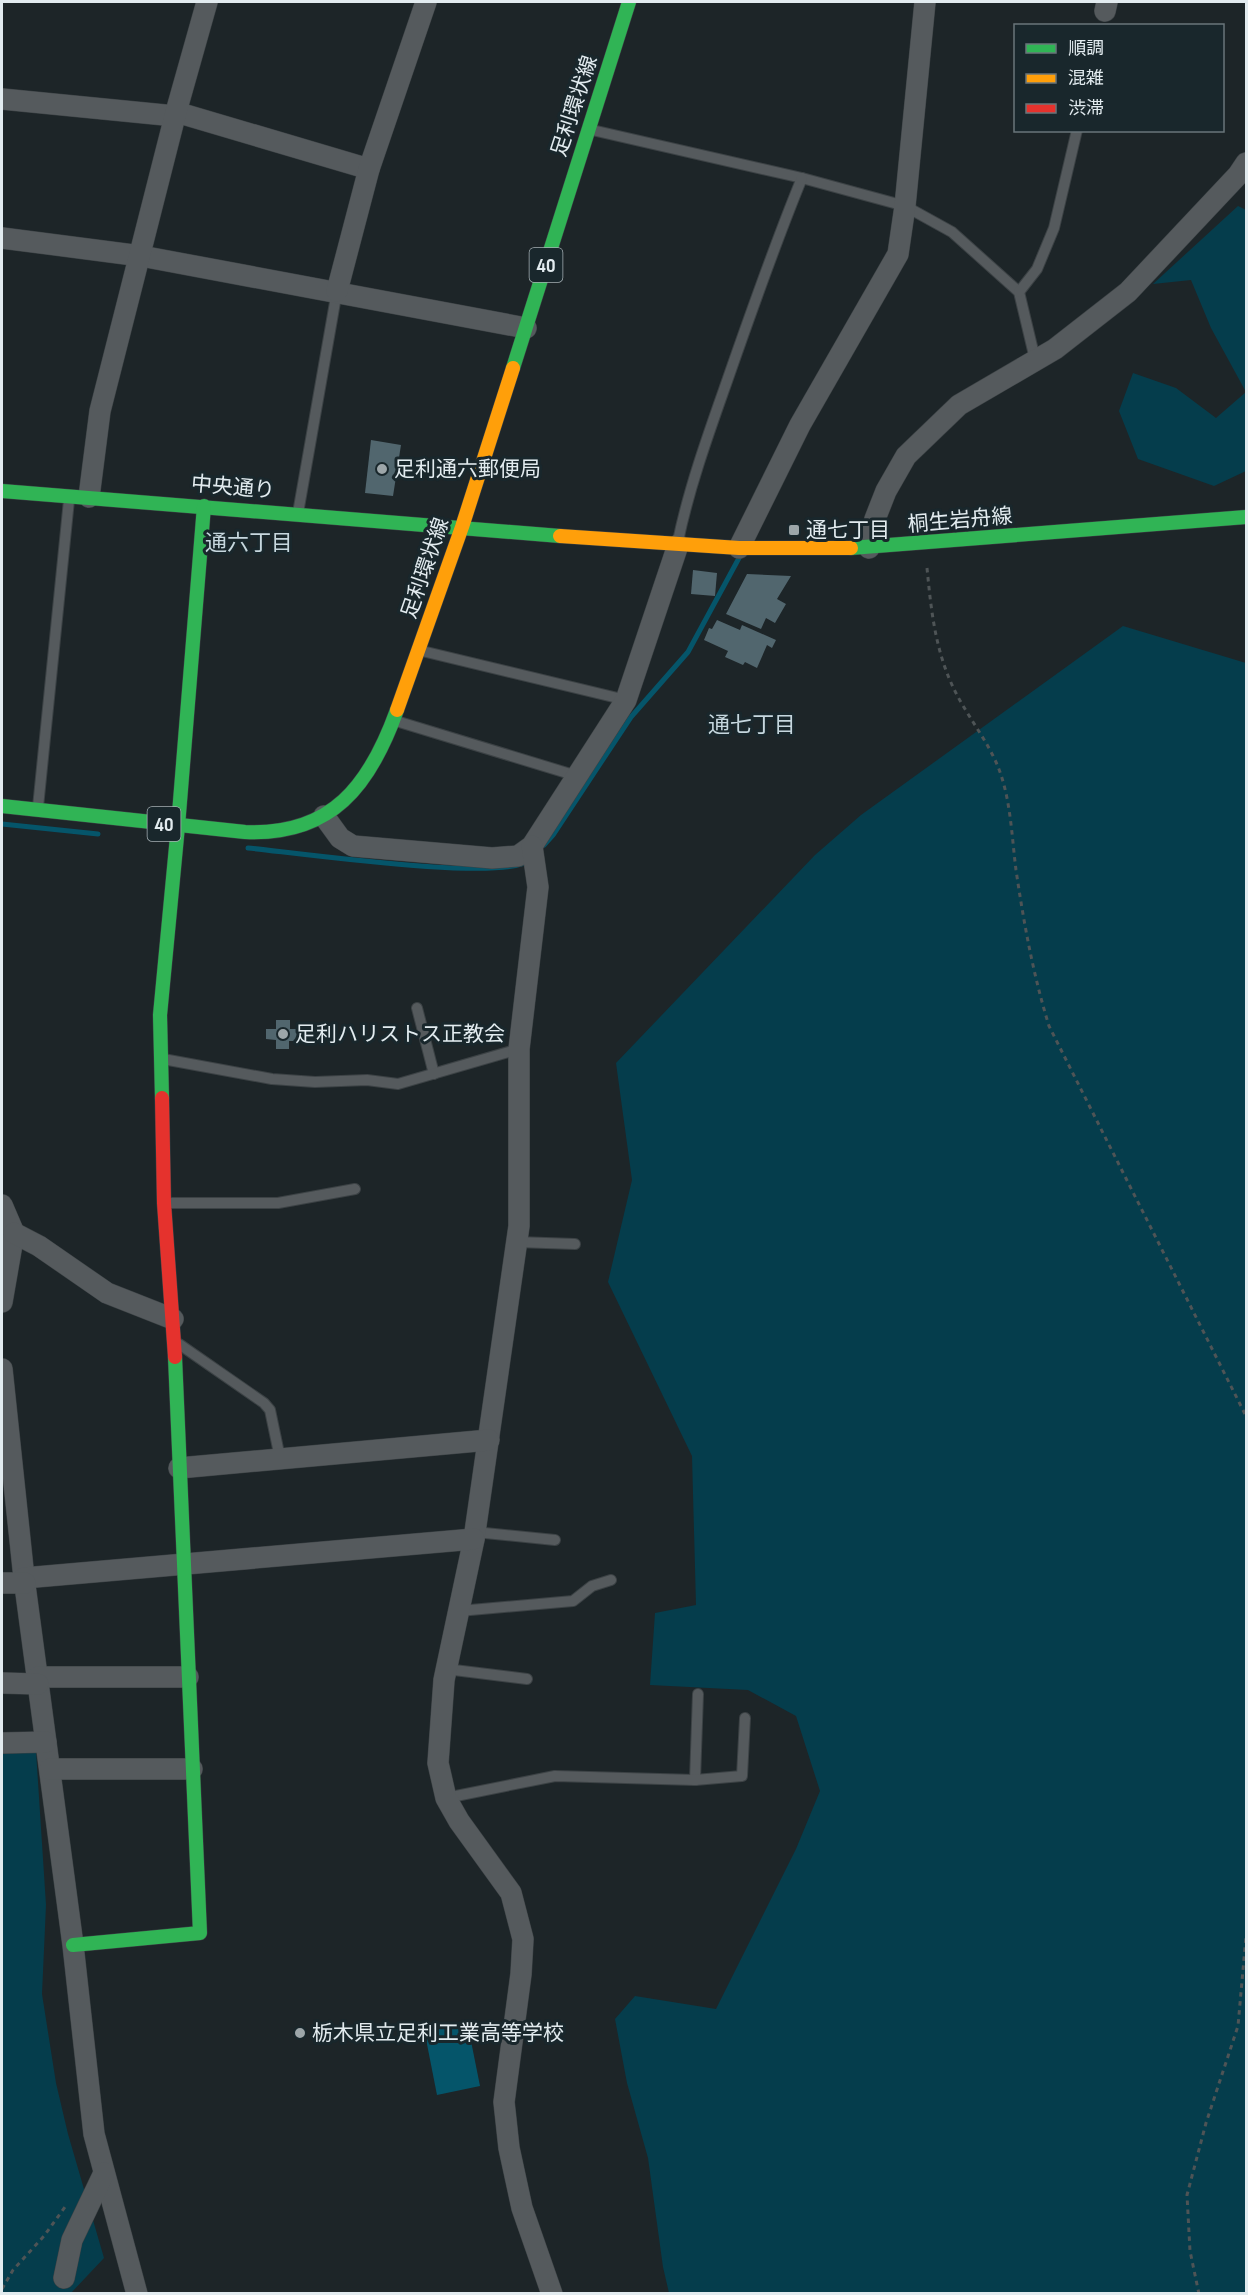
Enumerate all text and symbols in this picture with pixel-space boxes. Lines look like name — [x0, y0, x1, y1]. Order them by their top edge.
legend — [1014, 24, 1224, 132]
text: 順調 — [1068, 38, 1104, 59]
street label: 足利環状線 — [546, 52, 603, 160]
text: 混雑 — [1068, 68, 1104, 89]
text: 渋滞 — [1068, 98, 1104, 119]
road number: 40 — [530, 248, 562, 282]
place label: 足利通六郵便局 — [394, 457, 541, 482]
marker: 足利通六郵便局 — [375, 462, 389, 476]
street label: 中央通り — [190, 471, 276, 504]
street label: 桐生岩舟線 — [907, 503, 1013, 538]
street label: 足利環状線 — [397, 514, 454, 622]
place label: 通七丁目 — [806, 518, 890, 543]
marker: 通七丁目 — [787, 523, 801, 537]
district label: 通六丁目 — [205, 530, 293, 557]
district label: 通七丁目 — [708, 712, 796, 739]
road number: 40 — [148, 807, 180, 841]
place label: 足利ハリストス正教会 — [295, 1022, 505, 1047]
marker: 足利ハリストス正教会 — [276, 1027, 290, 1041]
place label: 栃木県立足利工業高等学校 — [312, 2021, 564, 2046]
marker: 栃木県立足利工業高等学校 — [293, 2026, 307, 2040]

